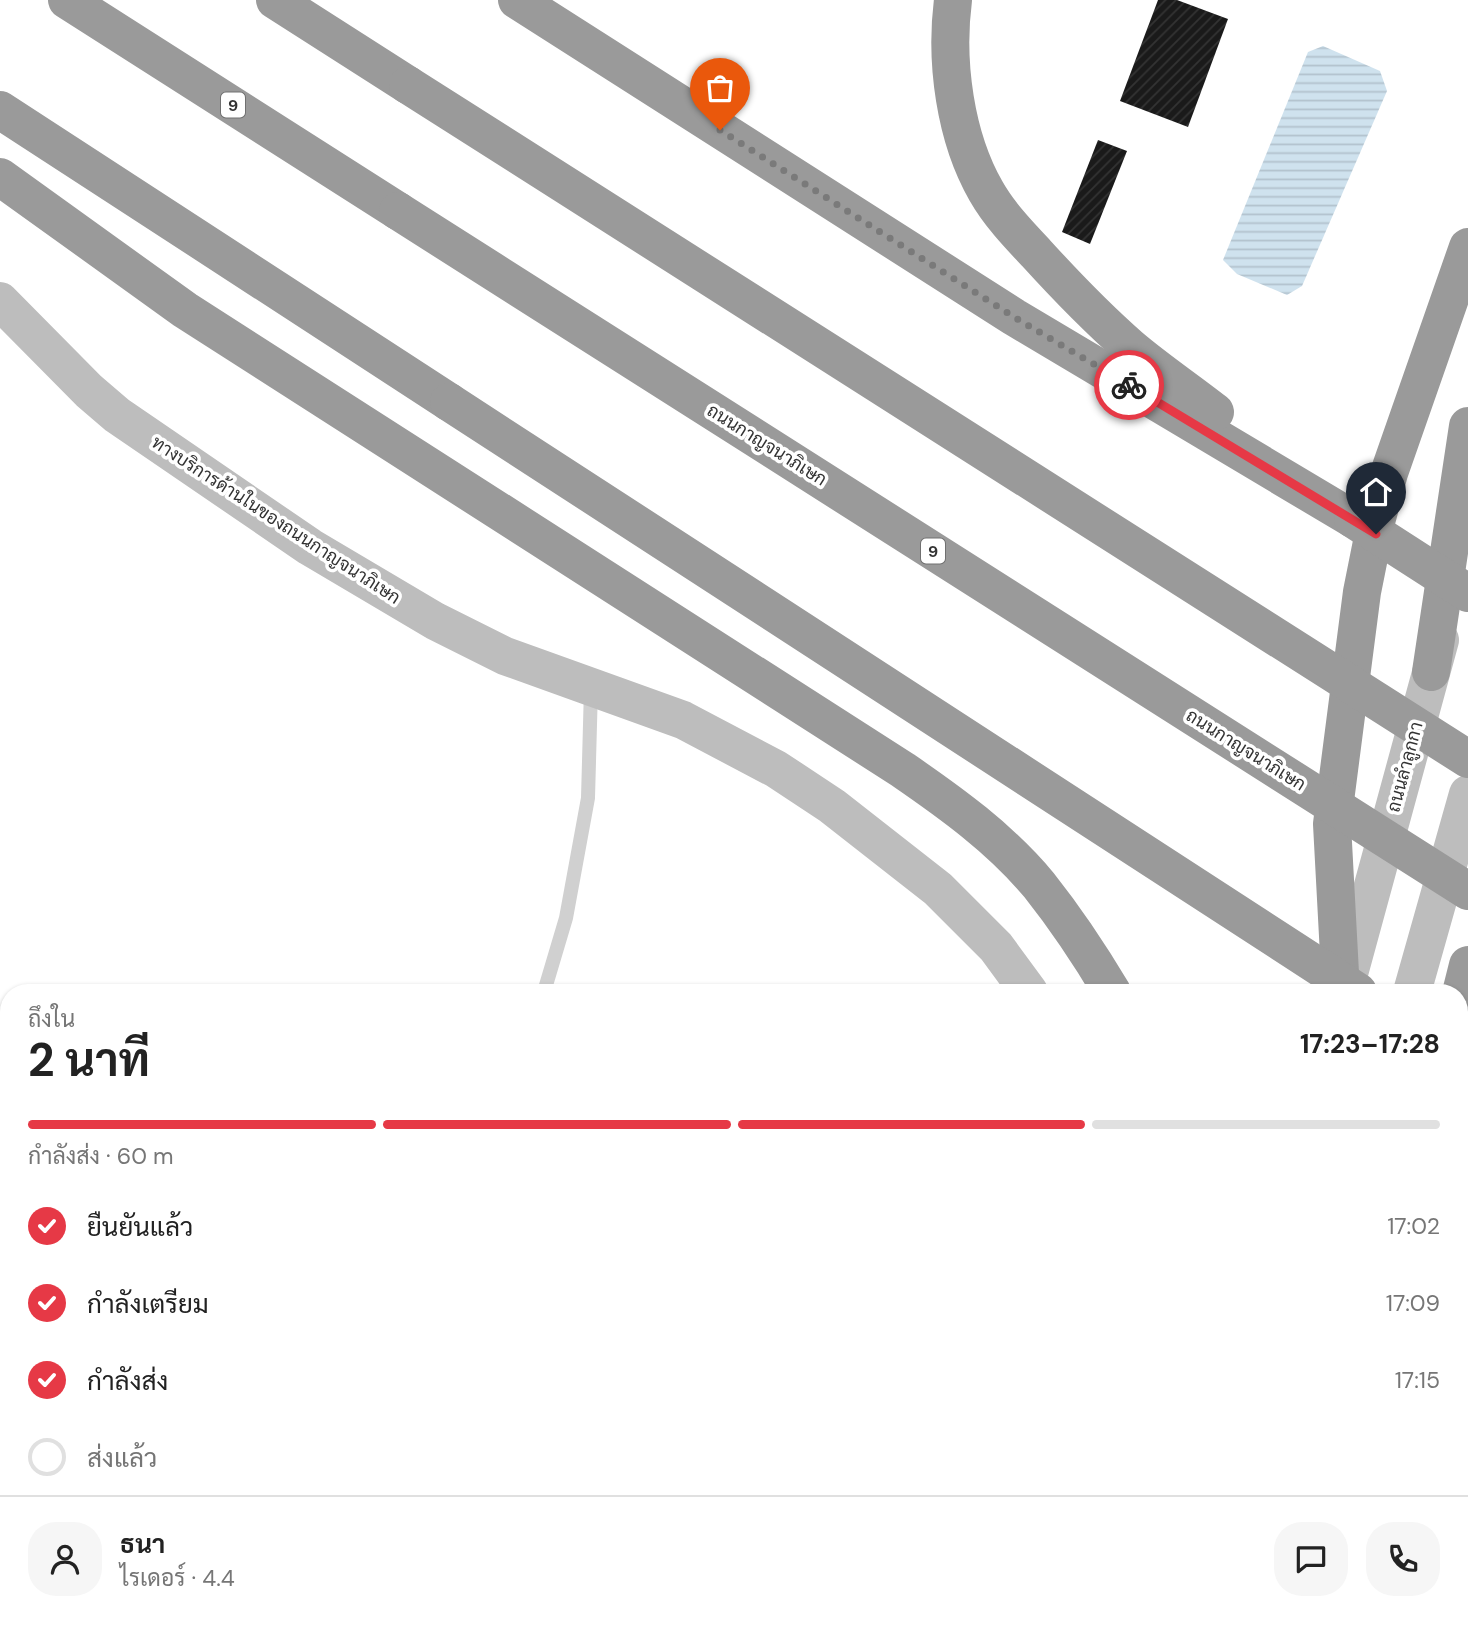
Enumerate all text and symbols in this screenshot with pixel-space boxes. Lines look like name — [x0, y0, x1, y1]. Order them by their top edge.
pin — [690, 58, 750, 130]
icon: bag — [701, 69, 739, 107]
road number: 9 — [221, 92, 245, 118]
courier — [1094, 350, 1164, 420]
icon: bike — [1110, 366, 1148, 404]
street label: ถนนกาญจนาภิเษก — [703, 399, 831, 491]
street label: ทางบริการด้านในของถนนกาญจนาภิเษก — [147, 430, 406, 610]
pin — [1346, 462, 1406, 534]
icon: home — [1357, 473, 1395, 511]
road number: 9 — [921, 538, 945, 564]
street label: ถนนกาญจนาภิเษก — [1182, 704, 1310, 796]
street label: ถนนลำลูกกา — [1381, 719, 1430, 815]
text: ถึงใน — [28, 1004, 75, 1034]
text: 17:23–17:28 — [1300, 1027, 1440, 1061]
text: 2 นาที — [28, 1030, 150, 1090]
text: กำลังส่ง · 60 m — [28, 1141, 174, 1171]
icon: check — [28, 1207, 66, 1245]
text: ยืนยันแล้ว — [87, 1210, 193, 1244]
text: 17:02 — [1387, 1211, 1440, 1241]
icon: check — [28, 1284, 66, 1322]
text: กำลังเตรียม — [87, 1287, 209, 1321]
text: 17:09 — [1386, 1288, 1440, 1318]
icon: check — [28, 1361, 66, 1399]
text: กำลังส่ง — [87, 1364, 168, 1398]
text: 17:15 — [1395, 1365, 1440, 1395]
text: ส่งแล้ว — [87, 1441, 157, 1475]
button: person — [28, 1522, 102, 1596]
button: chat — [1274, 1522, 1348, 1596]
button: phone — [1366, 1522, 1440, 1596]
text: ธนา — [120, 1527, 165, 1561]
text: ไรเดอร์ · 4.4 — [120, 1563, 235, 1593]

